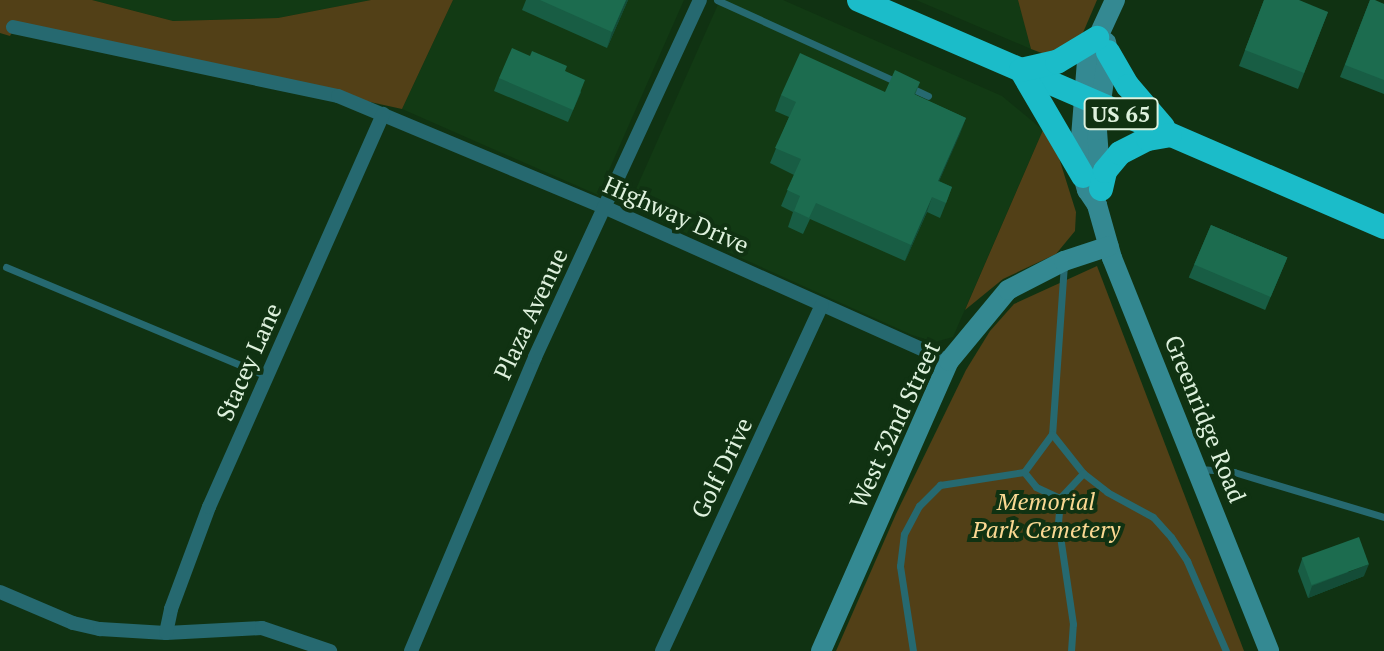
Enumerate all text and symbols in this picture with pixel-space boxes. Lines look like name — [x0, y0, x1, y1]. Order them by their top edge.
road number: US 65 — [1083, 96, 1159, 132]
street label: Highway Drive — [599, 170, 753, 260]
street label: Plaza Avenue — [488, 244, 574, 384]
street label: Stacey Lane — [210, 299, 288, 425]
street label: Greenridge Road — [1158, 331, 1252, 507]
street label: West 32nd Street — [844, 337, 946, 513]
street label: Golf Drive — [685, 413, 759, 523]
park label: Memorial Park Cemetery — [972, 488, 1120, 544]

